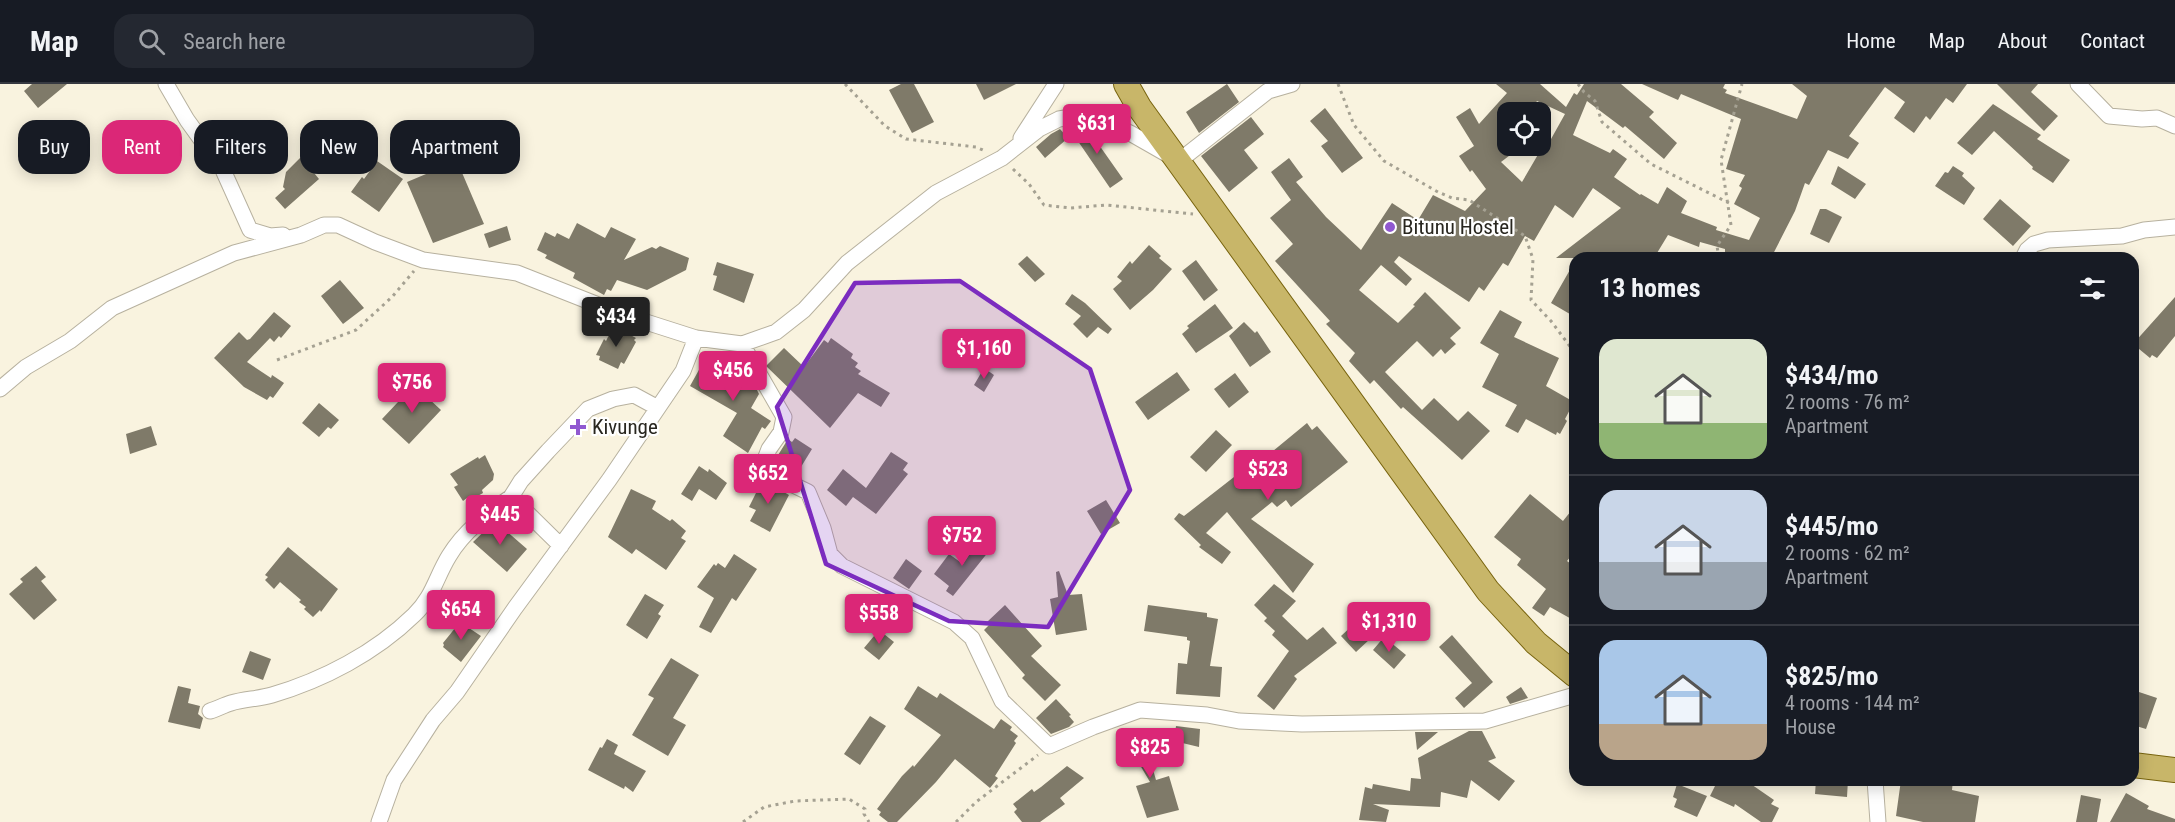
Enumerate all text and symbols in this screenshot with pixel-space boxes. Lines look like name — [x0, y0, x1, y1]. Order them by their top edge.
search box — [114, 14, 534, 68]
text: Map — [30, 25, 78, 58]
icon: search — [135, 25, 168, 58]
text: Search here — [183, 29, 286, 54]
text: Home — [1846, 29, 1896, 53]
text: Map — [1929, 29, 1965, 53]
text: About — [1998, 29, 2047, 53]
text: Contact — [2080, 29, 2145, 53]
map controls — [1497, 102, 1551, 156]
button: locate — [1497, 102, 1551, 156]
pin: $631 — [1061, 104, 1133, 155]
text: $631 — [1077, 111, 1117, 135]
chip: Buy — [18, 120, 90, 174]
chip: Rent — [102, 120, 182, 174]
chip: Filters — [194, 120, 288, 174]
chip: New — [300, 120, 378, 174]
chip: Apartment — [390, 120, 520, 174]
place label: Bitunu Hostel — [1402, 215, 1514, 239]
marker: Bitunu Hostel — [1383, 220, 1397, 234]
icon: filters — [2076, 272, 2109, 305]
text: 13 homes — [1599, 273, 1701, 303]
pin: $434 — [580, 297, 652, 348]
text: $434 — [596, 304, 636, 328]
pin: $1,160 — [935, 329, 1033, 380]
text: $1,160 — [956, 336, 1012, 360]
pin: $456 — [697, 351, 769, 402]
text: $456 — [713, 358, 753, 382]
text: $434/mo — [1785, 360, 1878, 390]
pin: $756 — [376, 363, 448, 414]
icon: home — [1647, 363, 1719, 435]
text: $756 — [392, 370, 432, 394]
text: 2 rooms · 76 m² — [1785, 390, 1910, 414]
text: Apartment — [1785, 414, 1869, 438]
place label: Kivunge — [592, 415, 658, 439]
marker: Kivunge — [569, 418, 587, 436]
pin: $523 — [1232, 450, 1304, 501]
pin: $652 — [732, 454, 804, 505]
text: $523 — [1248, 457, 1288, 481]
text: $652 — [748, 461, 788, 485]
pin: $445 — [464, 495, 536, 546]
text: $445 — [480, 502, 520, 526]
text: $445/mo — [1785, 511, 1878, 541]
icon: home — [1647, 514, 1719, 586]
pin: $752 — [926, 516, 998, 567]
text: $752 — [942, 523, 982, 547]
text: 2 rooms · 62 m² — [1785, 541, 1910, 565]
text: Apartment — [1785, 565, 1869, 589]
pin: $654 — [425, 590, 497, 641]
pin: $558 — [843, 594, 915, 645]
text: $654 — [441, 597, 481, 621]
text: $558 — [859, 601, 899, 625]
pin: $1,310 — [1340, 602, 1438, 653]
text: $1,310 — [1361, 609, 1417, 633]
text: $825/mo — [1785, 661, 1878, 691]
icon: home — [1647, 664, 1719, 736]
text: 4 rooms · 144 m² — [1785, 691, 1920, 715]
text: House — [1785, 715, 1836, 739]
pin: $825 — [1114, 728, 1186, 779]
text: $825 — [1130, 735, 1170, 759]

